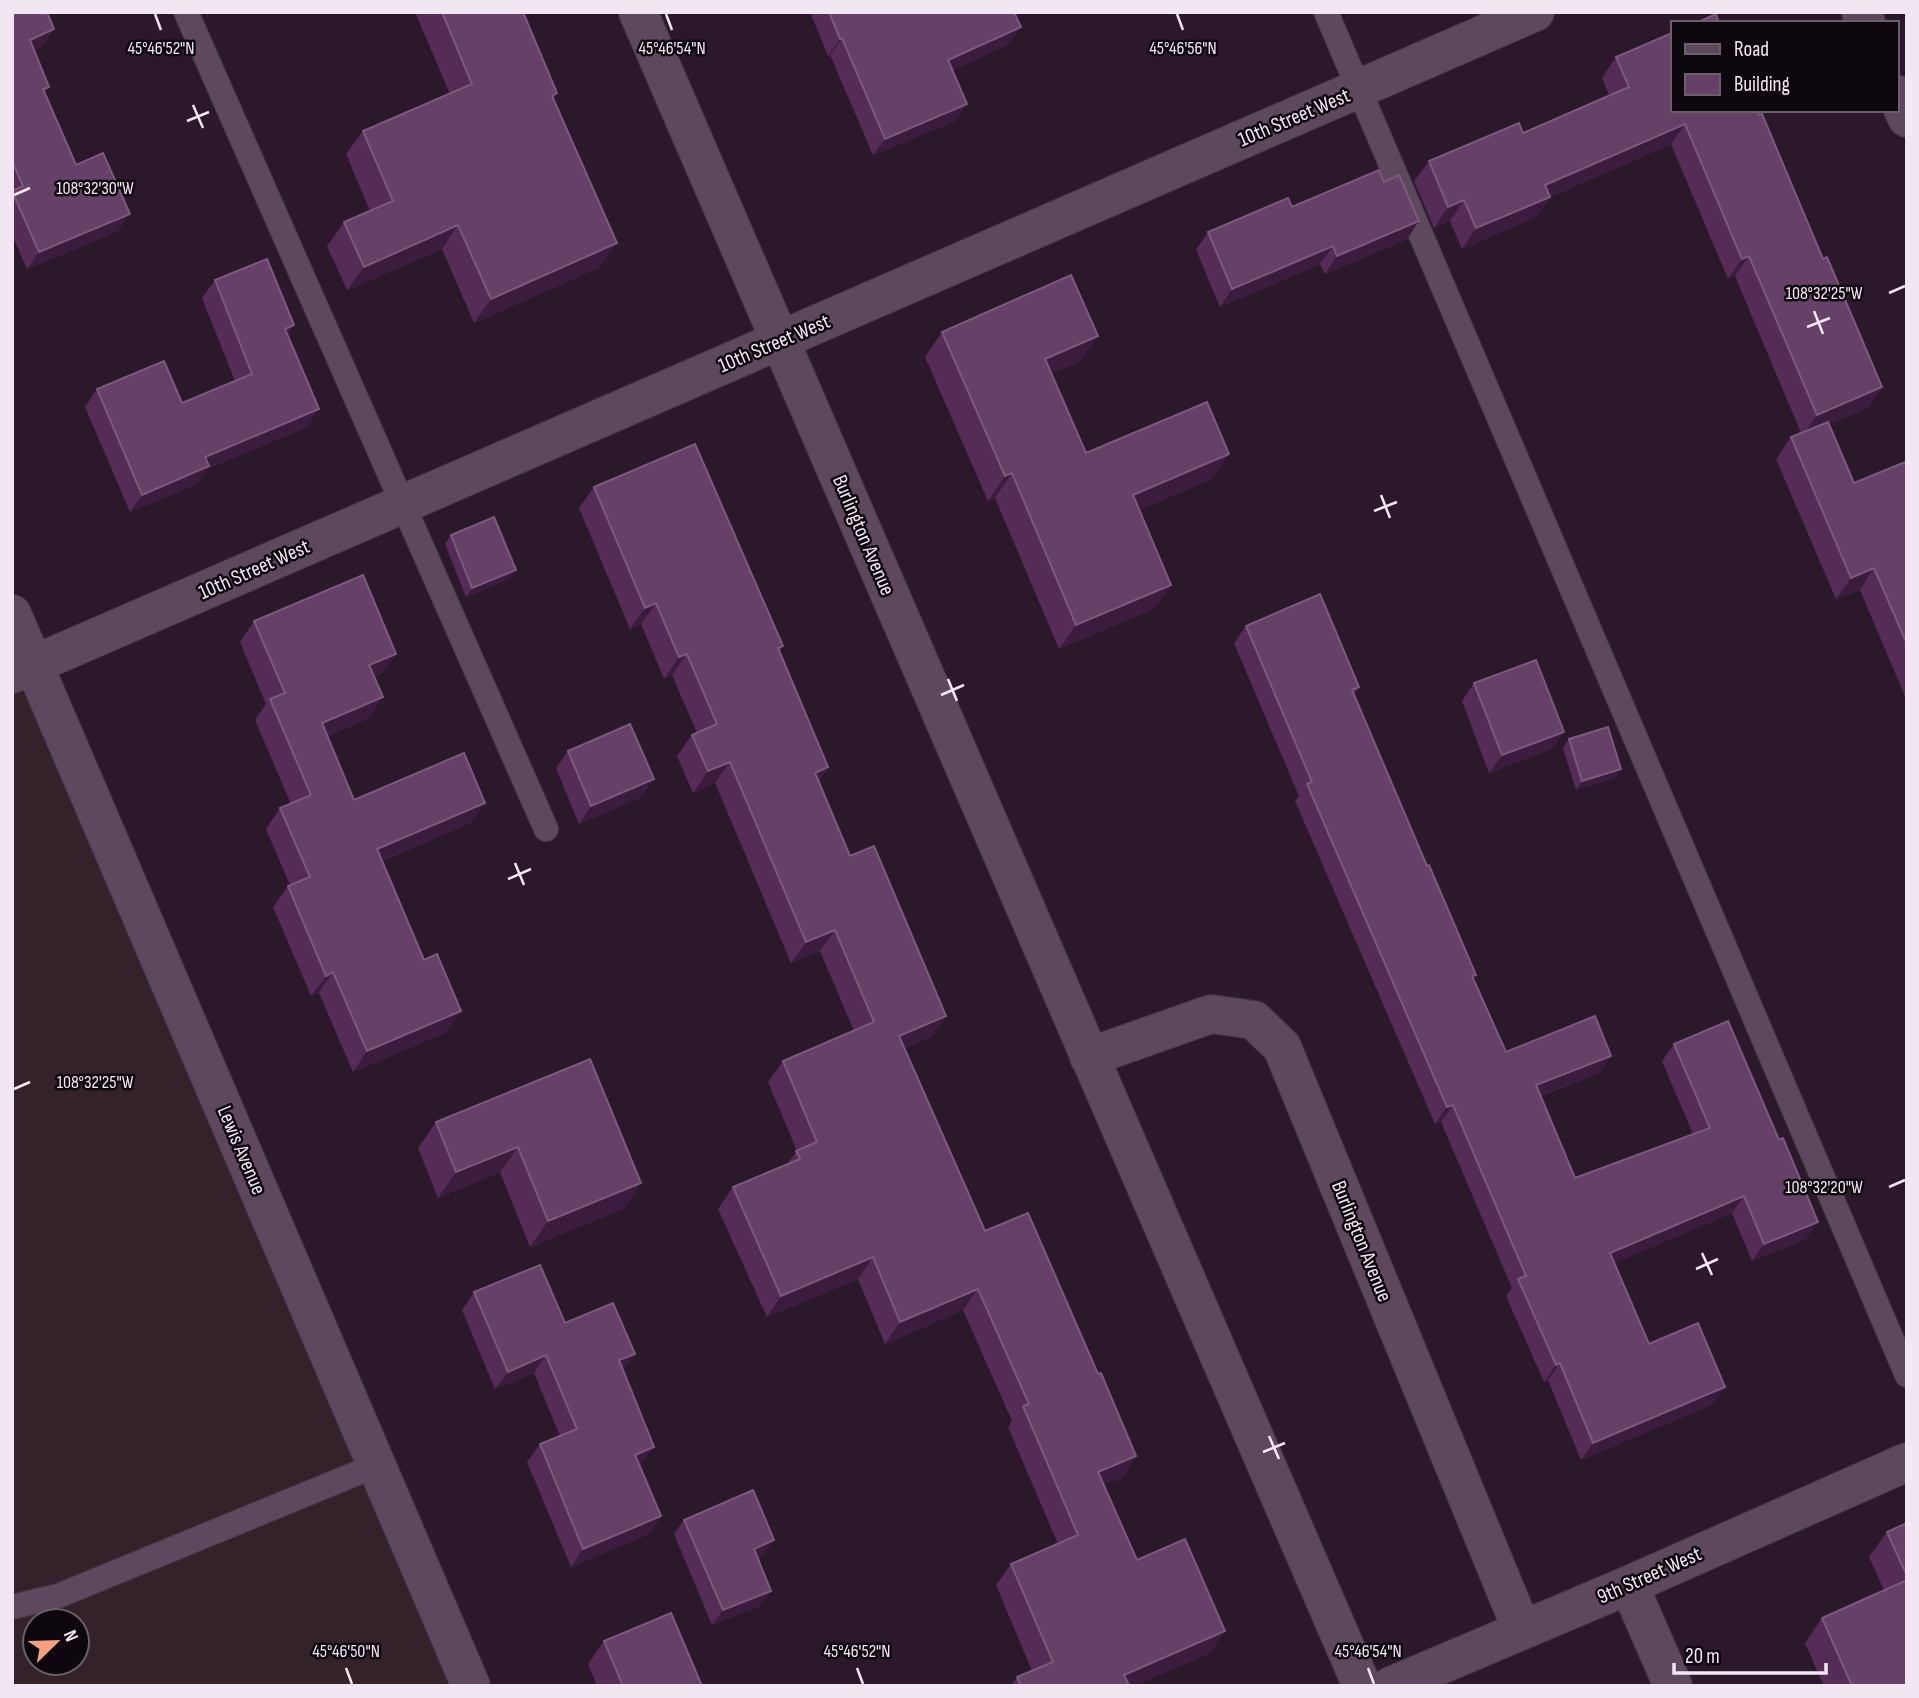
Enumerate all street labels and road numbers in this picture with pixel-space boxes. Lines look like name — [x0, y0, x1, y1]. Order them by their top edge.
street label: 10th Street West — [1235, 83, 1354, 152]
street label: 10th Street West — [715, 309, 834, 378]
street label: Burlington Avenue — [827, 471, 900, 599]
street label: 10th Street West — [195, 534, 314, 605]
street label: Lewis Avenue — [212, 1102, 271, 1198]
street label: Burlington Avenue — [1326, 1177, 1397, 1305]
street label: 9th Street West — [1593, 1541, 1705, 1610]

